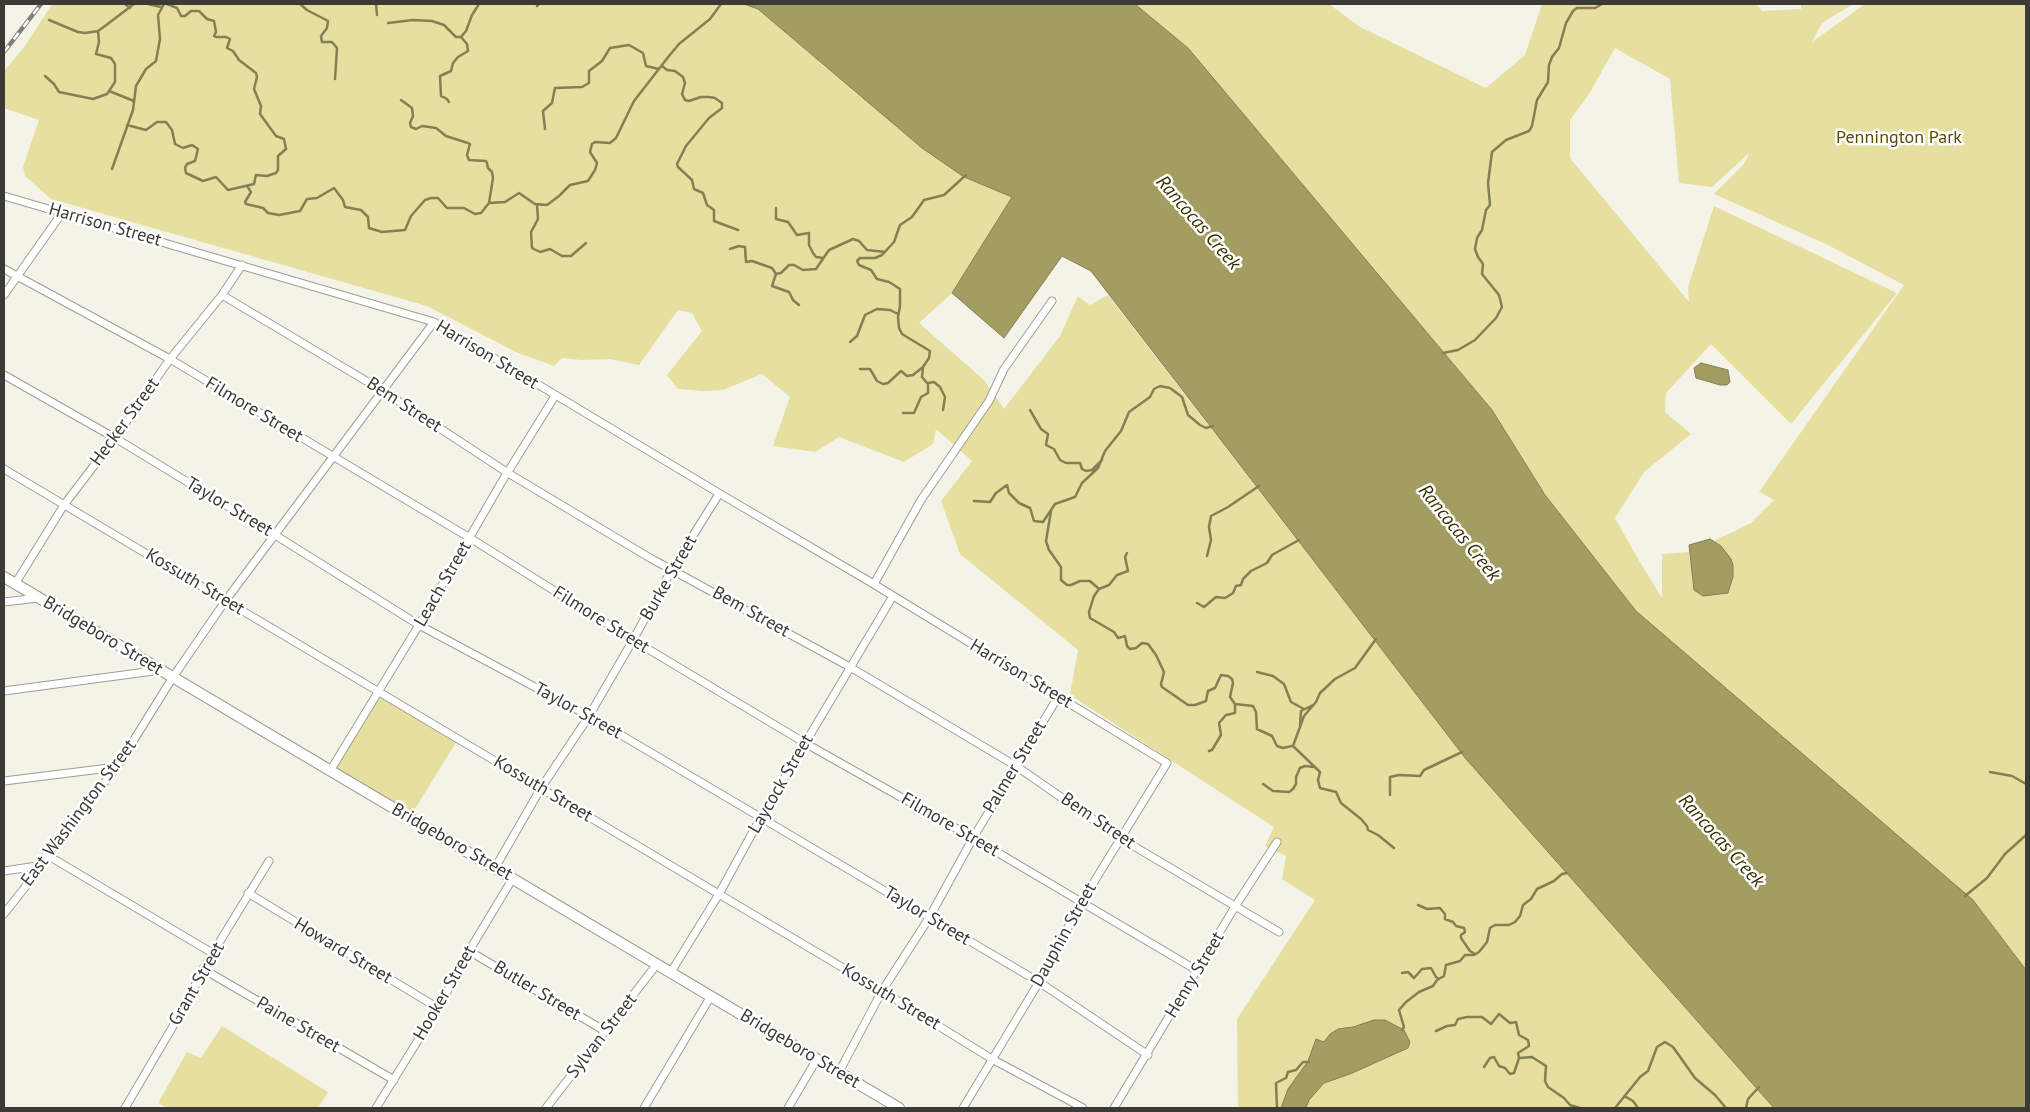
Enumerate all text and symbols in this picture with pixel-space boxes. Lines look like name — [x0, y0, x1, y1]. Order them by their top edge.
park label: Pennington Park — [1836, 127, 1962, 149]
water label: Rancocas Creek — [1151, 171, 1245, 275]
street label: Harrison Street — [46, 199, 164, 251]
street label: Harrison Street — [432, 316, 542, 394]
street label: Filmore Street — [201, 372, 307, 448]
street label: Bem Street — [362, 373, 446, 437]
street label: Hecker Street — [86, 374, 164, 470]
street label: Taylor Street — [182, 473, 276, 541]
water label: Rancocas Creek — [1413, 480, 1505, 586]
street label: Burke Street — [636, 532, 702, 624]
street label: Leach Street — [410, 537, 476, 631]
street label: Kossuth Street — [142, 544, 248, 620]
street label: Filmore Street — [549, 582, 653, 658]
street label: Bem Street — [709, 582, 793, 642]
street label: Bridgeboro Street — [39, 592, 167, 680]
street label: Harrison Street — [966, 635, 1076, 713]
street label: Taylor Street — [530, 678, 626, 744]
street label: Palmer Street — [979, 717, 1051, 817]
street label: Laycock Street — [744, 731, 818, 837]
street label: East Washington Street — [17, 735, 141, 891]
street label: Kossuth Street — [490, 751, 596, 827]
street label: Filmore Street — [897, 788, 1003, 862]
street label: Bem Street — [1057, 788, 1139, 854]
water label: Rancocas Creek — [1673, 790, 1769, 892]
street label: Bridgeboro Street — [388, 799, 516, 885]
street label: Dauphin Street — [1027, 879, 1101, 991]
street label: Taylor Street — [880, 882, 974, 950]
street label: Howard Street — [290, 913, 396, 989]
street label: Henry Street — [1161, 928, 1229, 1022]
street label: Grant Street — [164, 938, 230, 1030]
street label: Hooker Street — [409, 942, 481, 1044]
street label: Butler Street — [490, 957, 584, 1025]
street label: Kossuth Street — [838, 959, 944, 1035]
street label: Sylvan Street — [562, 989, 642, 1083]
street label: Paine Street — [252, 992, 344, 1058]
street label: Bridgeboro Street — [736, 1005, 864, 1093]

